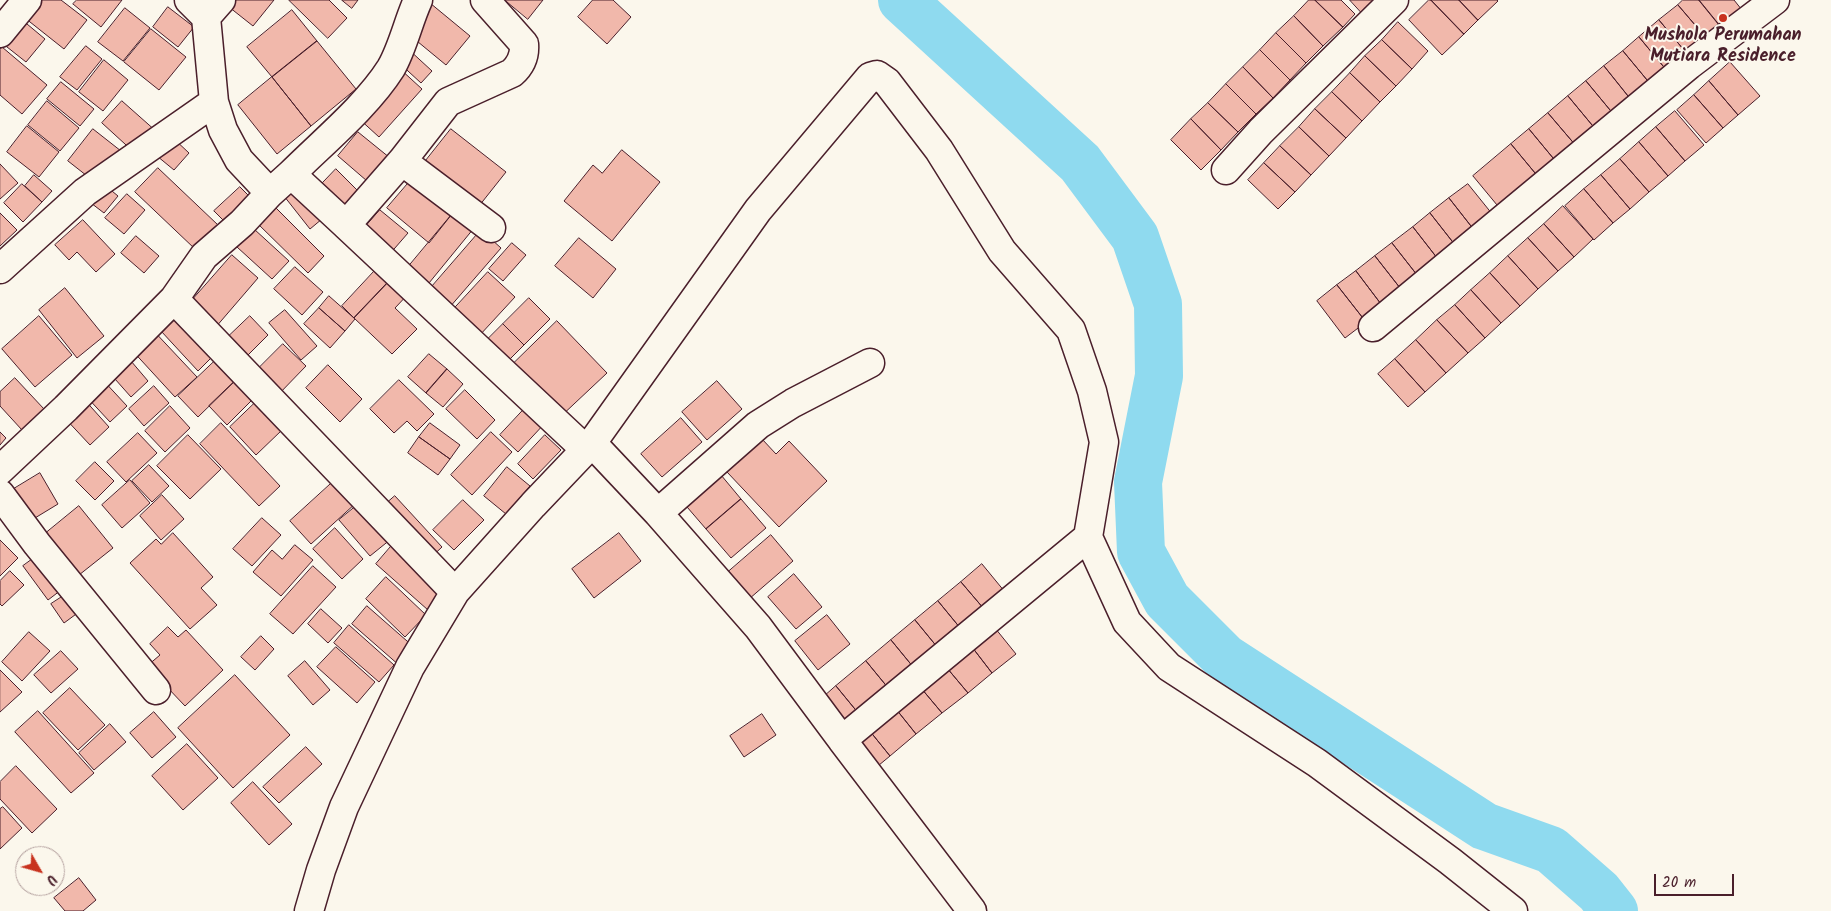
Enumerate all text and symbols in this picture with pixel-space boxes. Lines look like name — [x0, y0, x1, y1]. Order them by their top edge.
marker: Mushola Perumahan Mutiara Residence — [1717, 12, 1729, 24]
place label: Mushola Perumahan Mutiara Residence — [1644, 26, 1802, 68]
north arrow — [15, 846, 65, 896]
scale bar — [1656, 864, 1736, 896]
text: U — [40, 870, 62, 890]
text: 20 m — [1662, 871, 1696, 895]

